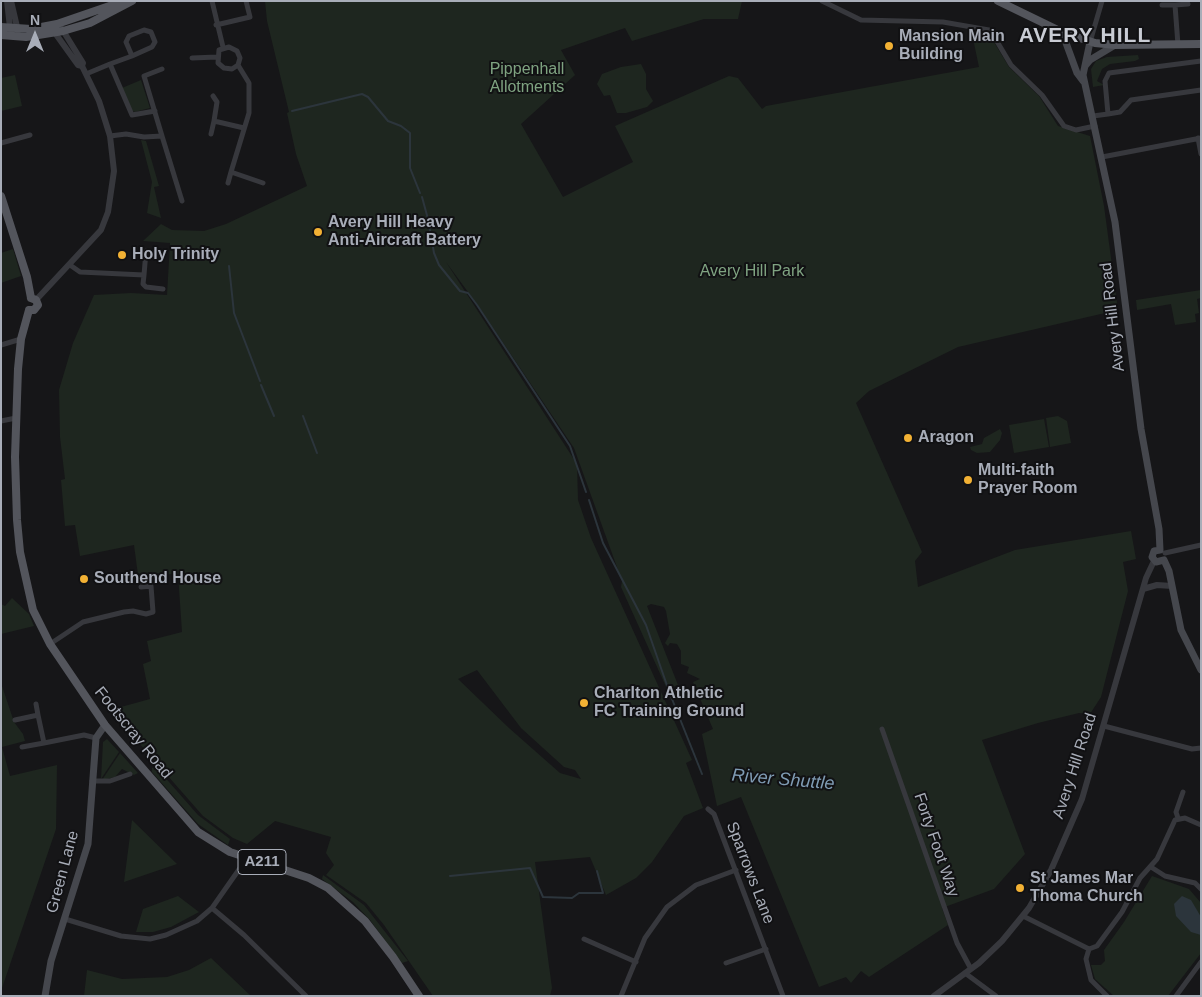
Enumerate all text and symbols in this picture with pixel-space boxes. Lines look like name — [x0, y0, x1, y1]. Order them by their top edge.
north arrow — [10, 10, 60, 60]
text: N — [30, 12, 40, 28]
district label: AVERY HILL — [1017, 23, 1153, 49]
place label: Mansion Main Building — [899, 27, 1005, 65]
marker: Mansion Main Building — [883, 40, 895, 52]
park label: Pippenhall Allotments — [490, 60, 564, 98]
place label: Avery Hill Heavy Anti-Aircraft Battery — [328, 213, 481, 251]
marker: Avery Hill Heavy Anti-Aircraft Battery — [312, 226, 324, 238]
place label: Holy Trinity — [132, 245, 219, 265]
marker: Holy Trinity — [116, 249, 128, 261]
street label: Avery Hill Road — [1097, 261, 1129, 373]
park label: Avery Hill Park — [700, 262, 804, 282]
place label: Aragon — [918, 428, 974, 448]
marker: Aragon — [902, 432, 914, 444]
place label: Multi-faith Prayer Room — [978, 461, 1078, 499]
marker: Multi-faith Prayer Room — [962, 474, 974, 486]
place label: Southend House — [94, 569, 221, 589]
marker: Southend House — [78, 573, 90, 585]
street label: Footscray Road — [90, 683, 176, 783]
place label: Charlton Athletic FC Training Ground — [594, 684, 744, 722]
marker: Charlton Athletic FC Training Ground — [578, 697, 590, 709]
street label: Avery Hill Road — [1049, 711, 1101, 821]
water label: River Shuttle — [731, 765, 835, 795]
street label: Forty Foot Way — [909, 790, 963, 900]
street label: Sparrows Lane — [722, 819, 778, 927]
street label: Green Lane — [43, 829, 83, 915]
road number: A211 — [238, 850, 286, 874]
place label: St James Mar Thoma Church — [1030, 869, 1143, 907]
marker: St James Mar Thoma Church — [1014, 882, 1026, 894]

